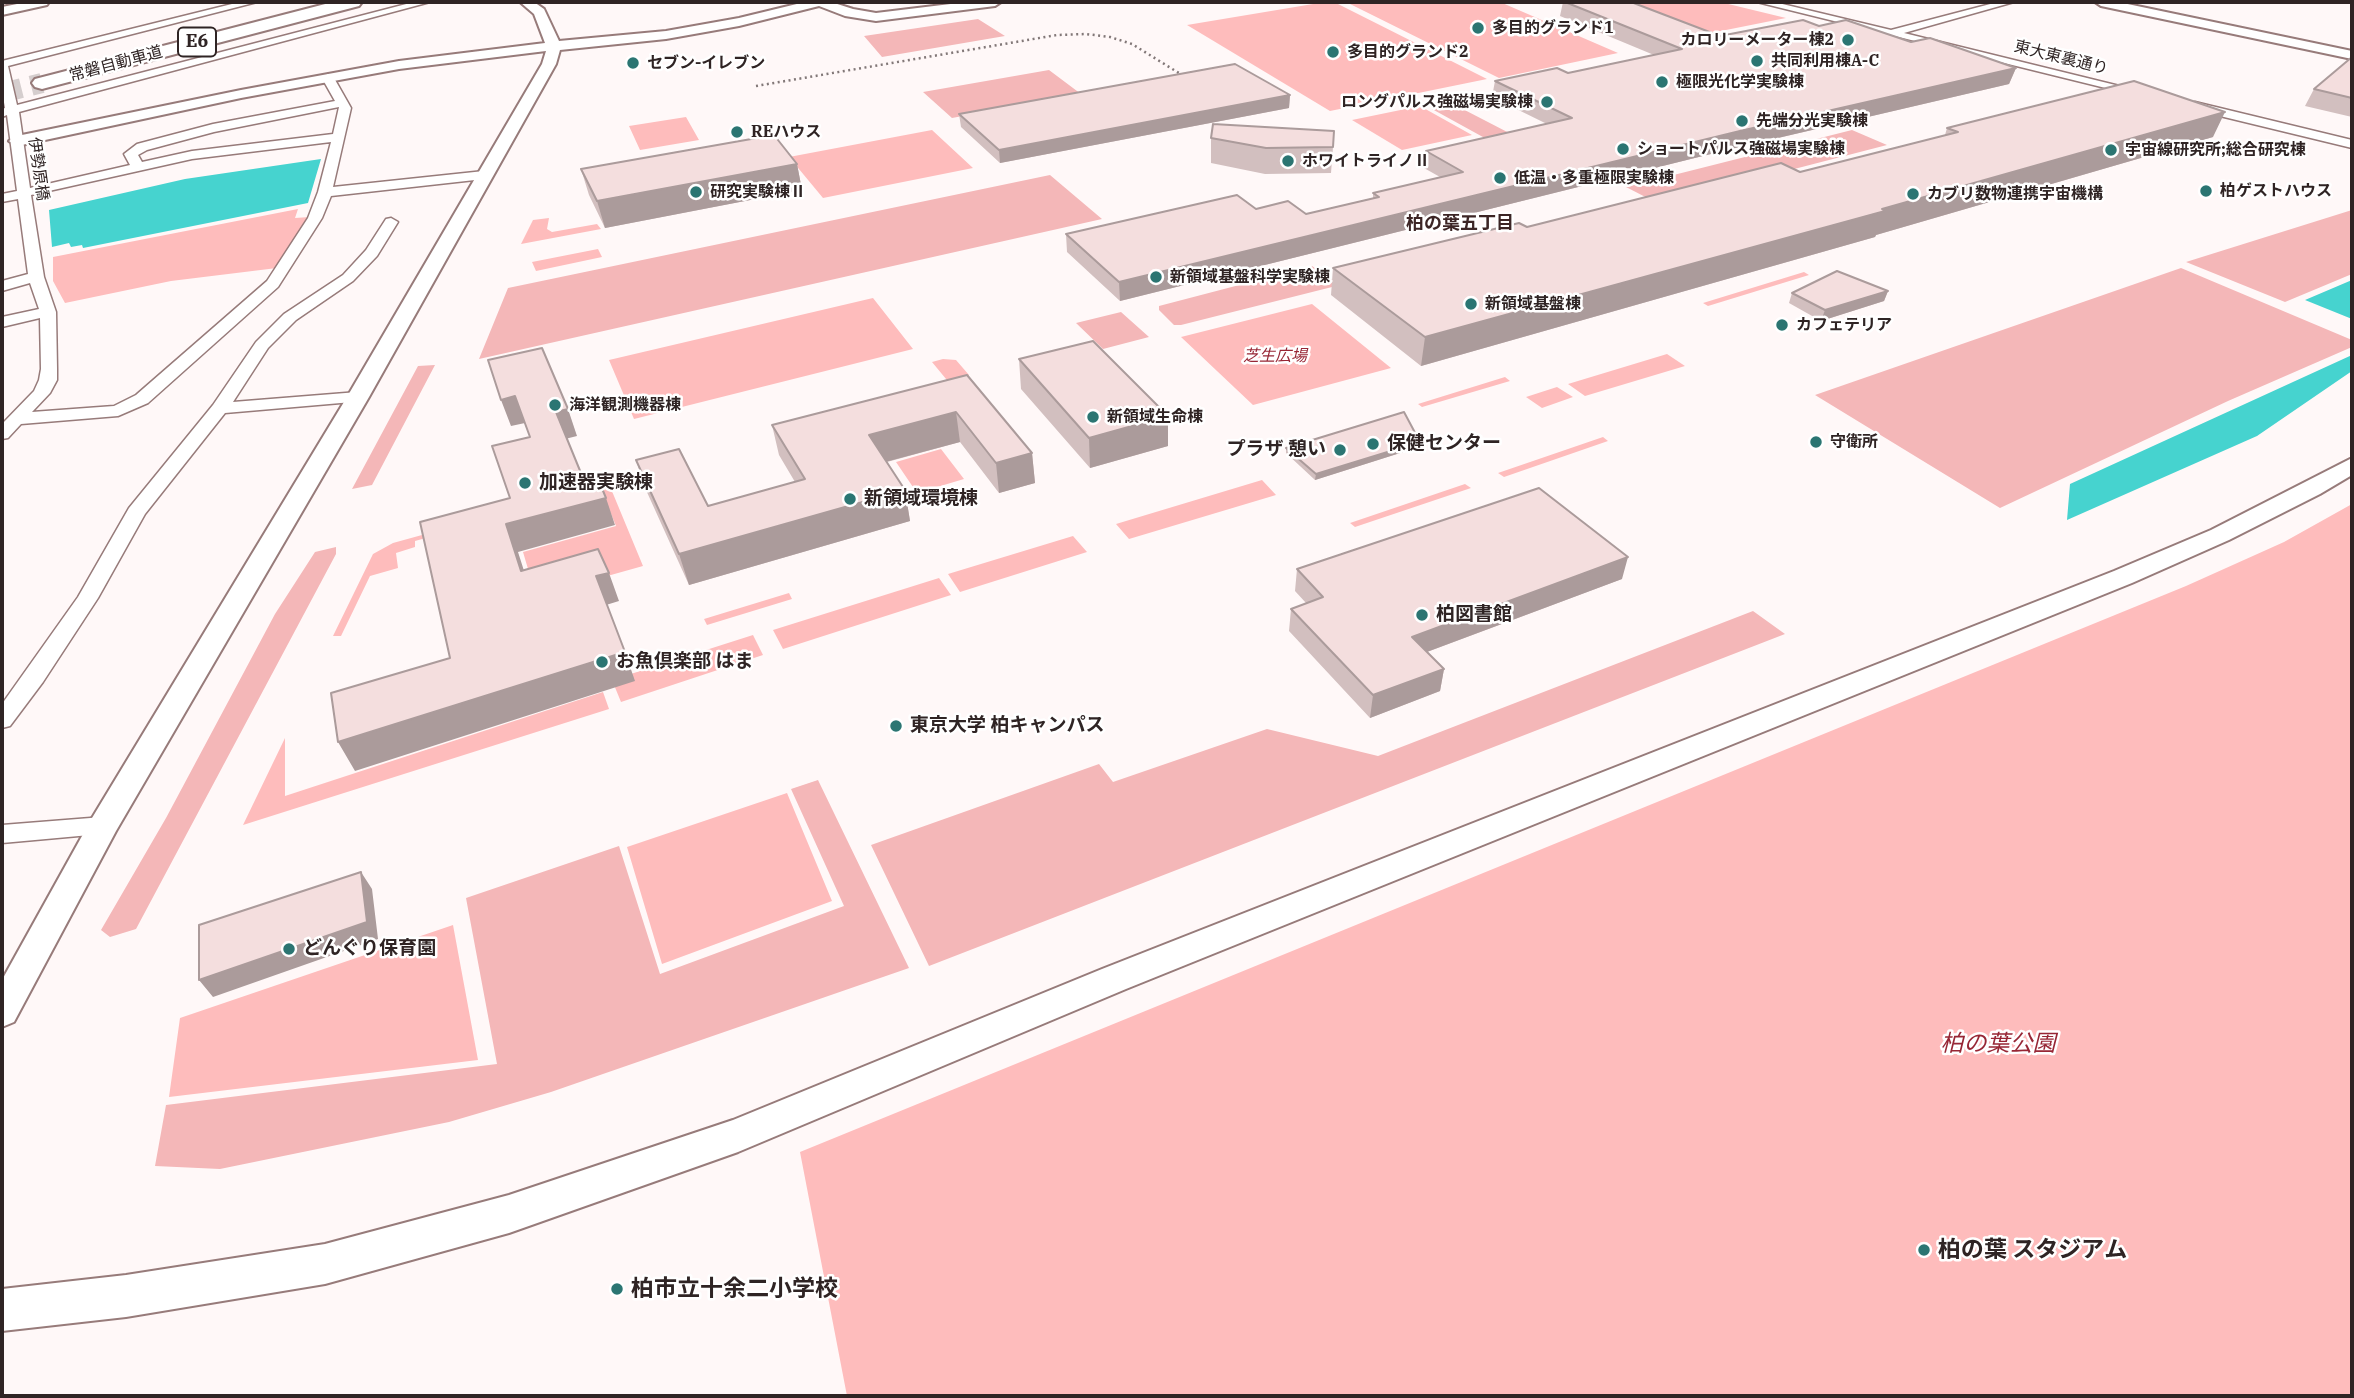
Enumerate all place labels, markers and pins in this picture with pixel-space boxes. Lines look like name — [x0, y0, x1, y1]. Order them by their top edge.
place label: 多目的グランド1 — [1492, 18, 1614, 38]
marker: 多目的グランド1 — [1470, 20, 1486, 36]
place label: カロリーメーター棟2 — [1680, 30, 1834, 50]
marker: カロリーメーター棟2 — [1840, 32, 1856, 48]
place label: 多目的グランド2 — [1347, 42, 1469, 62]
marker: 多目的グランド2 — [1325, 44, 1341, 60]
place label: 共同利用棟A-C — [1771, 51, 1879, 71]
place label: セブン-イレブン — [647, 53, 765, 73]
marker: 共同利用棟A-C — [1749, 53, 1765, 69]
marker: セブン-イレブン — [625, 55, 641, 71]
place label: 極限光化学実験棟 — [1676, 72, 1804, 92]
marker: 極限光化学実験棟 — [1654, 74, 1670, 90]
place label: ロングパルス強磁場実験棟 — [1341, 92, 1533, 112]
marker: ロングパルス強磁場実験棟 — [1539, 94, 1555, 110]
place label: 先端分光実験棟 — [1756, 111, 1868, 131]
marker: 先端分光実験棟 — [1734, 113, 1750, 129]
place label: REハウス — [751, 122, 821, 142]
marker: REハウス — [729, 124, 745, 140]
place label: ショートパルス強磁場実験棟 — [1637, 139, 1845, 159]
place label: 宇宙線研究所;総合研究棟 — [2125, 140, 2306, 160]
marker: ショートパルス強磁場実験棟 — [1615, 141, 1631, 157]
marker: 宇宙線研究所;総合研究棟 — [2103, 142, 2119, 158]
place label: ホワイトライノⅡ — [1302, 151, 1430, 171]
marker: ホワイトライノⅡ — [1280, 153, 1296, 169]
place label: 低温・多重極限実験棟 — [1514, 168, 1674, 188]
marker: 低温・多重極限実験棟 — [1492, 170, 1508, 186]
place label: 柏ゲストハウス — [2220, 181, 2332, 201]
place label: 研究実験棟Ⅱ — [710, 182, 806, 202]
marker: 柏ゲストハウス — [2198, 183, 2214, 199]
marker: 研究実験棟Ⅱ — [688, 184, 704, 200]
place label: カブリ数物連携宇宙機構 — [1927, 184, 2103, 204]
marker: カブリ数物連携宇宙機構 — [1905, 186, 1921, 202]
place label: 新領域基盤科学実験棟 — [1170, 267, 1330, 287]
marker: 新領域基盤科学実験棟 — [1148, 269, 1164, 285]
place label: 新領域基盤棟 — [1485, 294, 1581, 314]
marker: 新領域基盤棟 — [1463, 296, 1479, 312]
place label: カフェテリア — [1796, 315, 1892, 335]
marker: カフェテリア — [1774, 317, 1790, 333]
place label: 海洋観測機器棟 — [569, 395, 681, 415]
marker: 海洋観測機器棟 — [547, 397, 563, 413]
place label: 新領域生命棟 — [1107, 407, 1203, 427]
marker: 新領域生命棟 — [1085, 409, 1101, 425]
place label: 守衛所 — [1830, 432, 1878, 452]
place label: 保健センター — [1387, 433, 1501, 455]
marker: 守衛所 — [1808, 434, 1824, 450]
marker: 保健センター — [1365, 436, 1381, 452]
place label: プラザ 憩い — [1227, 439, 1326, 461]
marker: プラザ 憩い — [1332, 442, 1348, 458]
place label: 加速器実験棟 — [539, 472, 653, 494]
marker: 加速器実験棟 — [517, 475, 533, 491]
place label: 新領域環境棟 — [864, 488, 978, 510]
marker: 新領域環境棟 — [842, 491, 858, 507]
place label: 柏図書館 — [1436, 604, 1512, 626]
marker: 柏図書館 — [1414, 607, 1430, 623]
place label: お魚倶楽部 はま — [616, 651, 753, 673]
marker: お魚倶楽部 はま — [594, 654, 610, 670]
place label: 東京大学 柏キャンパス — [910, 715, 1104, 737]
marker: 東京大学 柏キャンパス — [888, 718, 904, 734]
place label: どんぐり保育園 — [303, 938, 436, 960]
marker: どんぐり保育園 — [281, 941, 297, 957]
place label: 柏の葉 スタジアム — [1938, 1236, 2127, 1264]
marker: 柏の葉 スタジアム — [1916, 1242, 1932, 1258]
place label: 柏市立十余二小学校 — [631, 1275, 838, 1303]
marker: 柏市立十余二小学校 — [609, 1281, 625, 1297]

